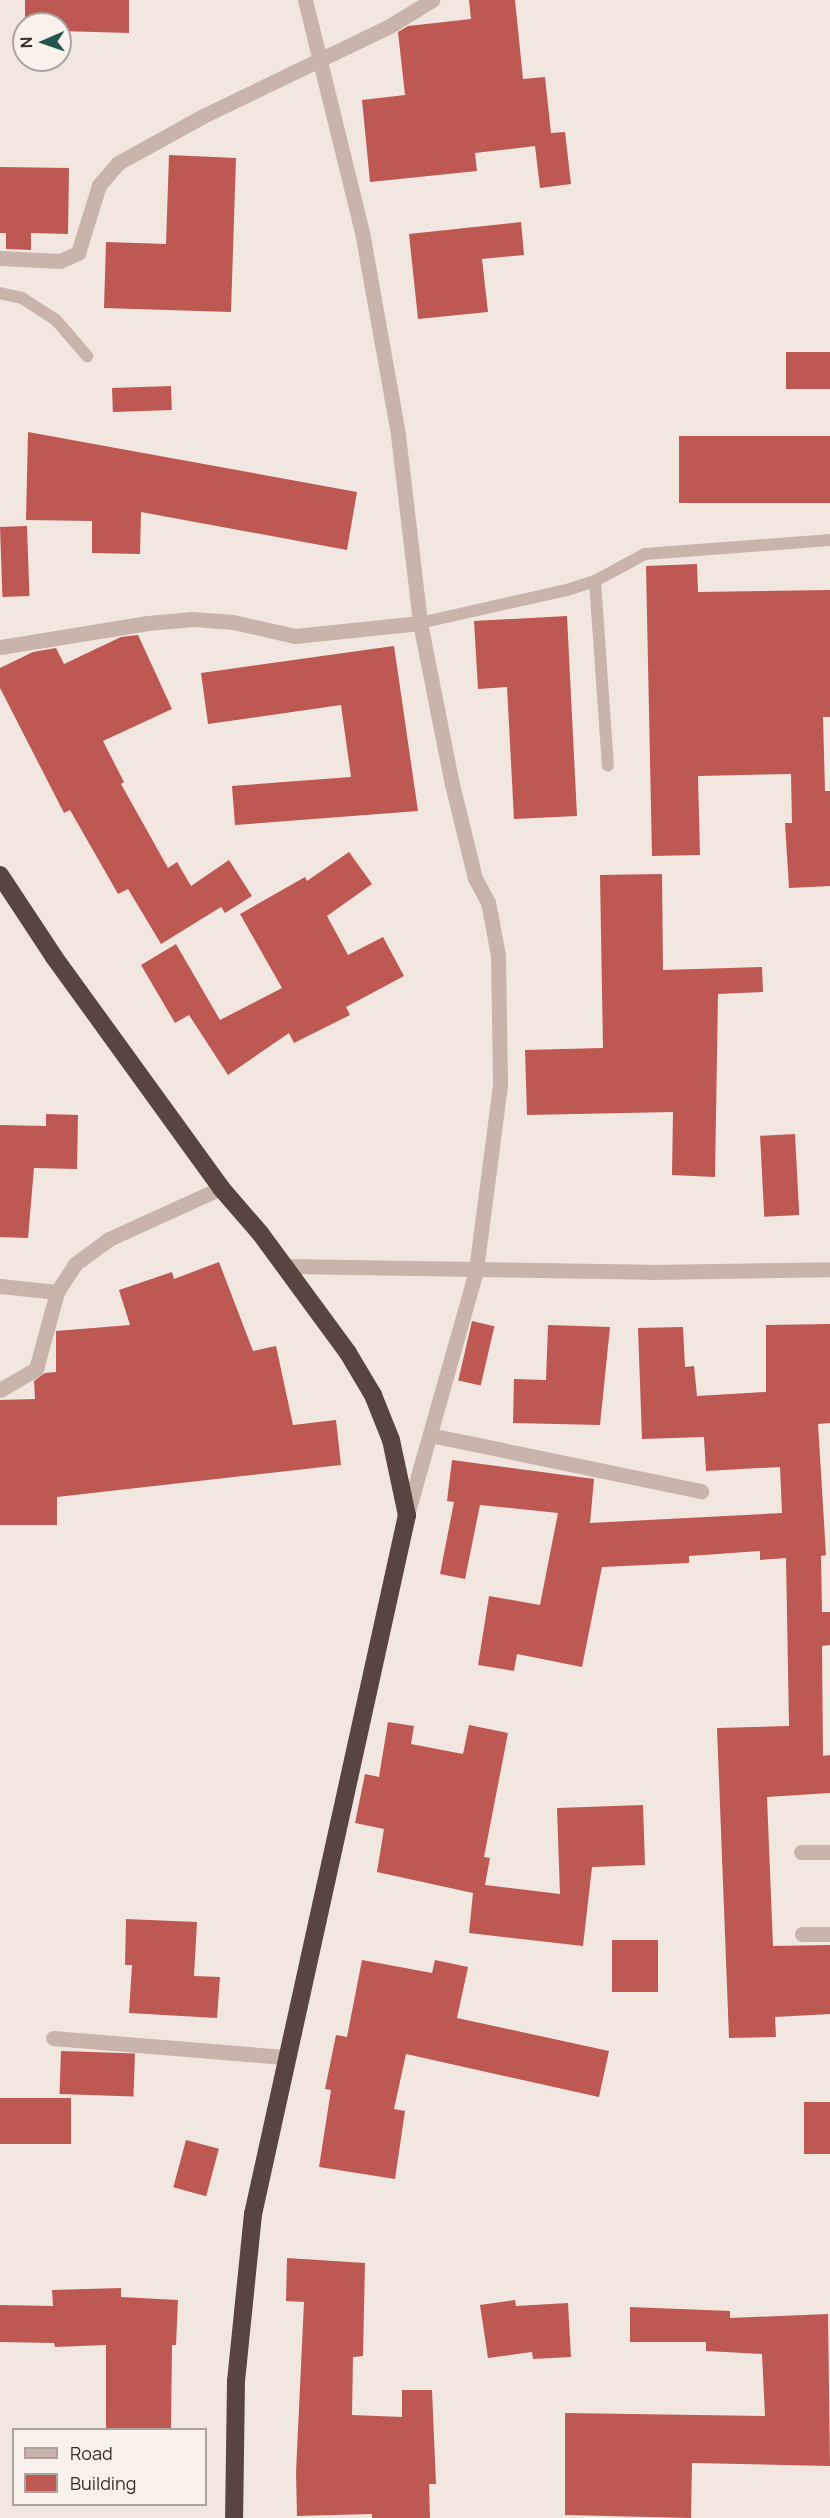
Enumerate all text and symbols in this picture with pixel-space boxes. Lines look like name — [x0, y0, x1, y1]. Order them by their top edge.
north arrow — [12, 12, 72, 72]
text: N — [15, 36, 37, 49]
legend — [12, 2428, 207, 2506]
text: Road — [70, 2441, 113, 2465]
text: Building — [70, 2471, 136, 2495]

